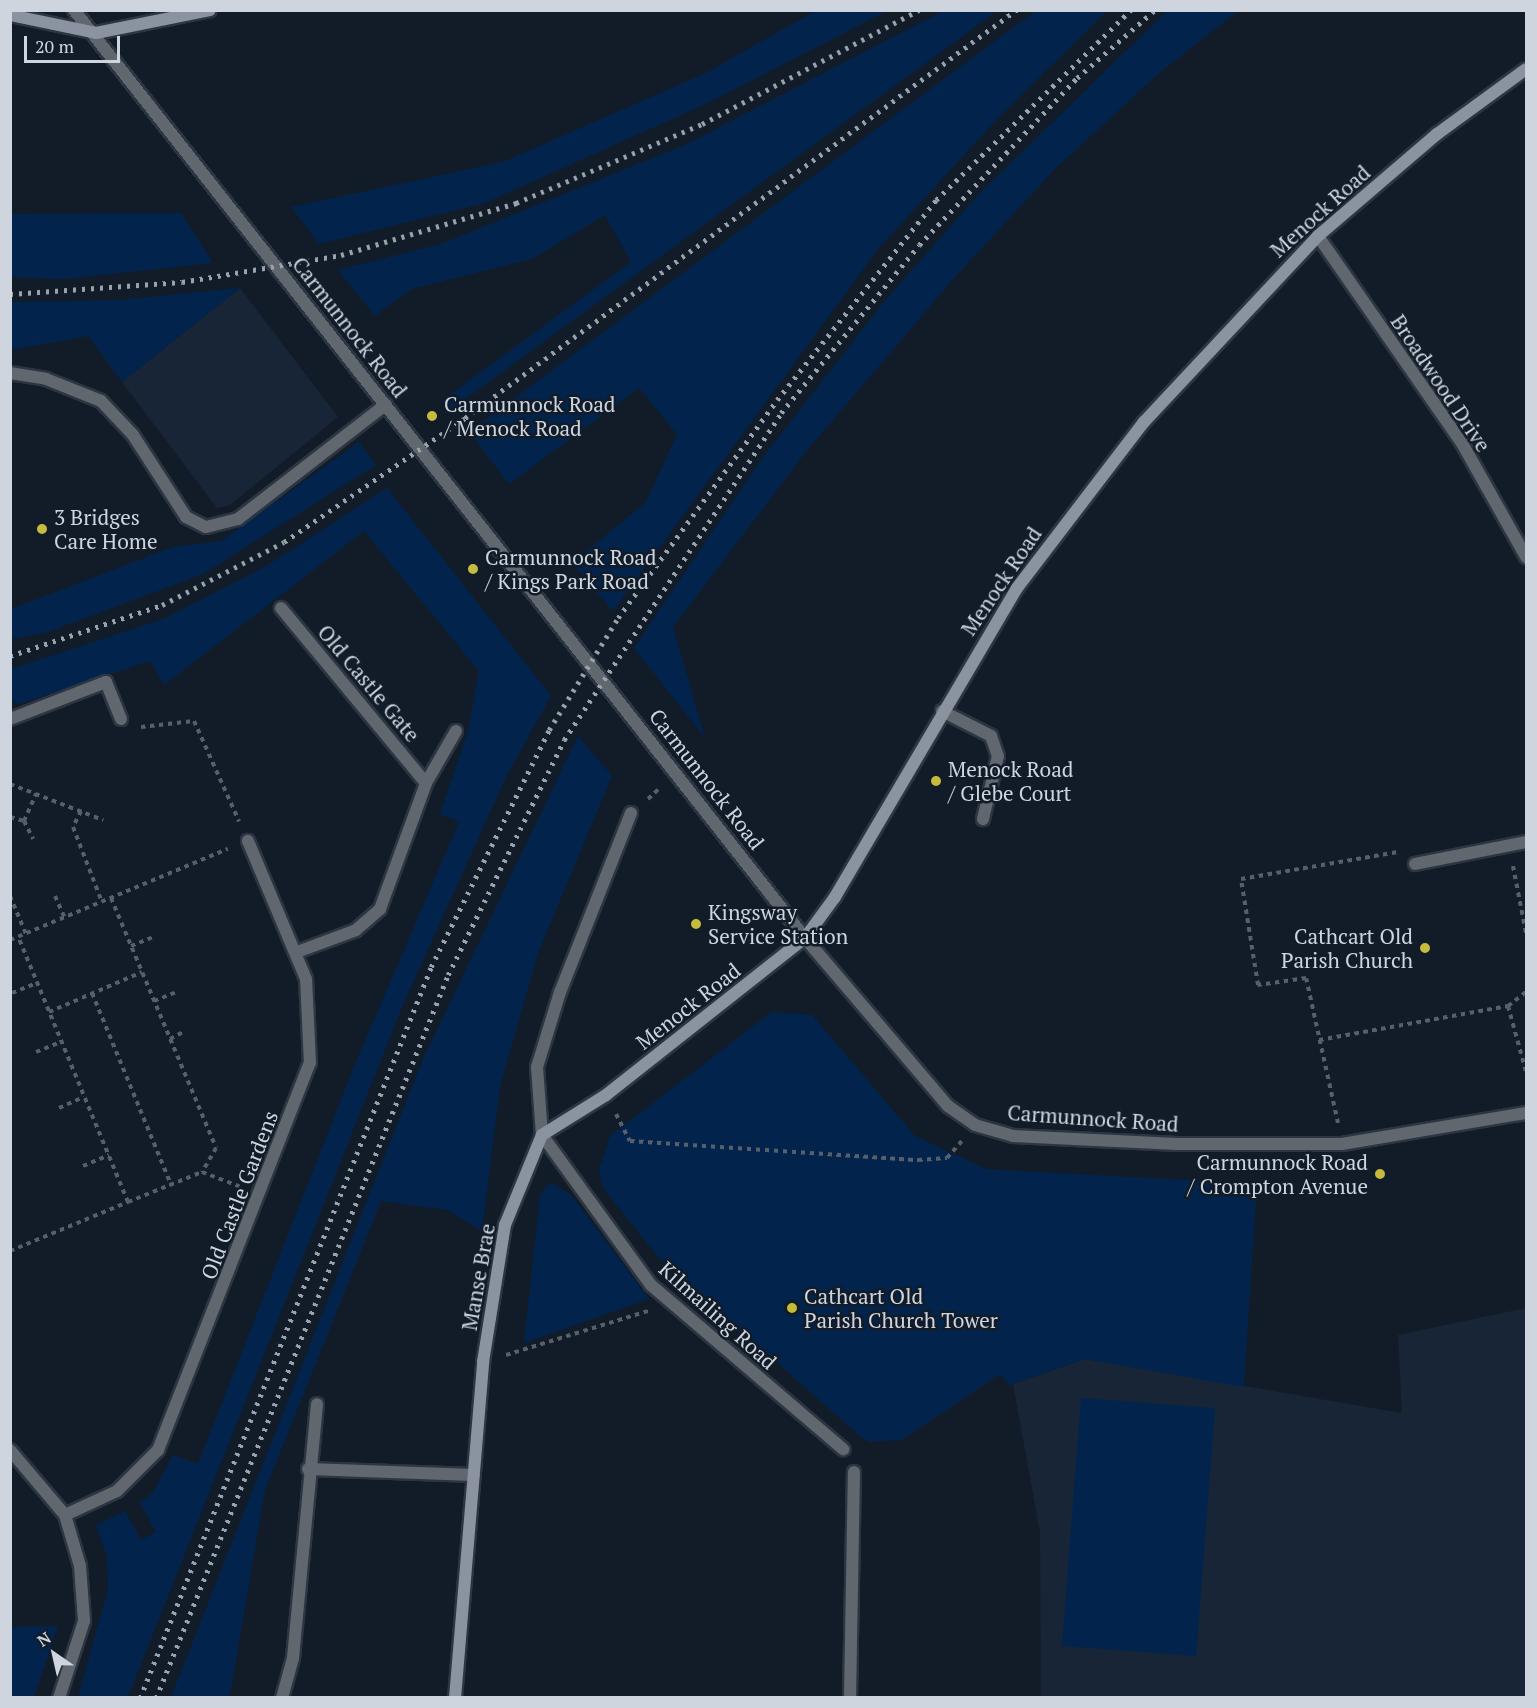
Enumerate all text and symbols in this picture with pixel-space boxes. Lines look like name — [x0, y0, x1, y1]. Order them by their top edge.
scale bar — [27, 24, 123, 62]
text: 20 m — [35, 34, 74, 58]
street label: Menock Road — [1265, 160, 1375, 262]
street label: Carmunnock Road — [287, 252, 413, 402]
street label: Broadwood Drive — [1386, 310, 1496, 456]
place label: Carmunnock Road / Menock Road — [444, 391, 616, 441]
marker: Carmunnock Road / Menock Road — [425, 409, 439, 423]
place label: 3 Bridges Care Home — [54, 504, 157, 554]
marker: 3 Bridges Care Home — [35, 522, 49, 536]
street label: Menock Road — [955, 522, 1047, 640]
place label: Carmunnock Road / Kings Park Road — [485, 544, 657, 594]
marker: Carmunnock Road / Kings Park Road — [466, 562, 480, 576]
street label: Old Castle Gate — [313, 619, 425, 747]
street label: Carmunnock Road — [644, 704, 770, 854]
place label: Menock Road / Glebe Court — [948, 756, 1073, 806]
marker: Menock Road / Glebe Court — [929, 774, 943, 788]
place label: Kingsway Service Station — [708, 899, 848, 949]
marker: Kingsway Service Station — [689, 917, 703, 931]
place label: Cathcart Old Parish Church — [1281, 923, 1413, 973]
marker: Cathcart Old Parish Church — [1418, 941, 1432, 955]
street label: Menock Road — [631, 957, 745, 1055]
street label: Carmunnock Road — [1007, 1099, 1179, 1137]
street label: Old Castle Gardens — [195, 1107, 283, 1283]
place label: Carmunnock Road / Crompton Avenue — [1187, 1149, 1368, 1199]
marker: Carmunnock Road / Crompton Avenue — [1373, 1167, 1387, 1181]
street label: Manse Brae — [456, 1222, 500, 1332]
street label: Kilmailing Road — [654, 1256, 782, 1374]
place label: Cathcart Old Parish Church Tower — [804, 1283, 998, 1333]
marker: Cathcart Old Parish Church Tower — [785, 1301, 799, 1315]
north arrow — [24, 1624, 84, 1684]
text: N — [33, 1627, 55, 1652]

